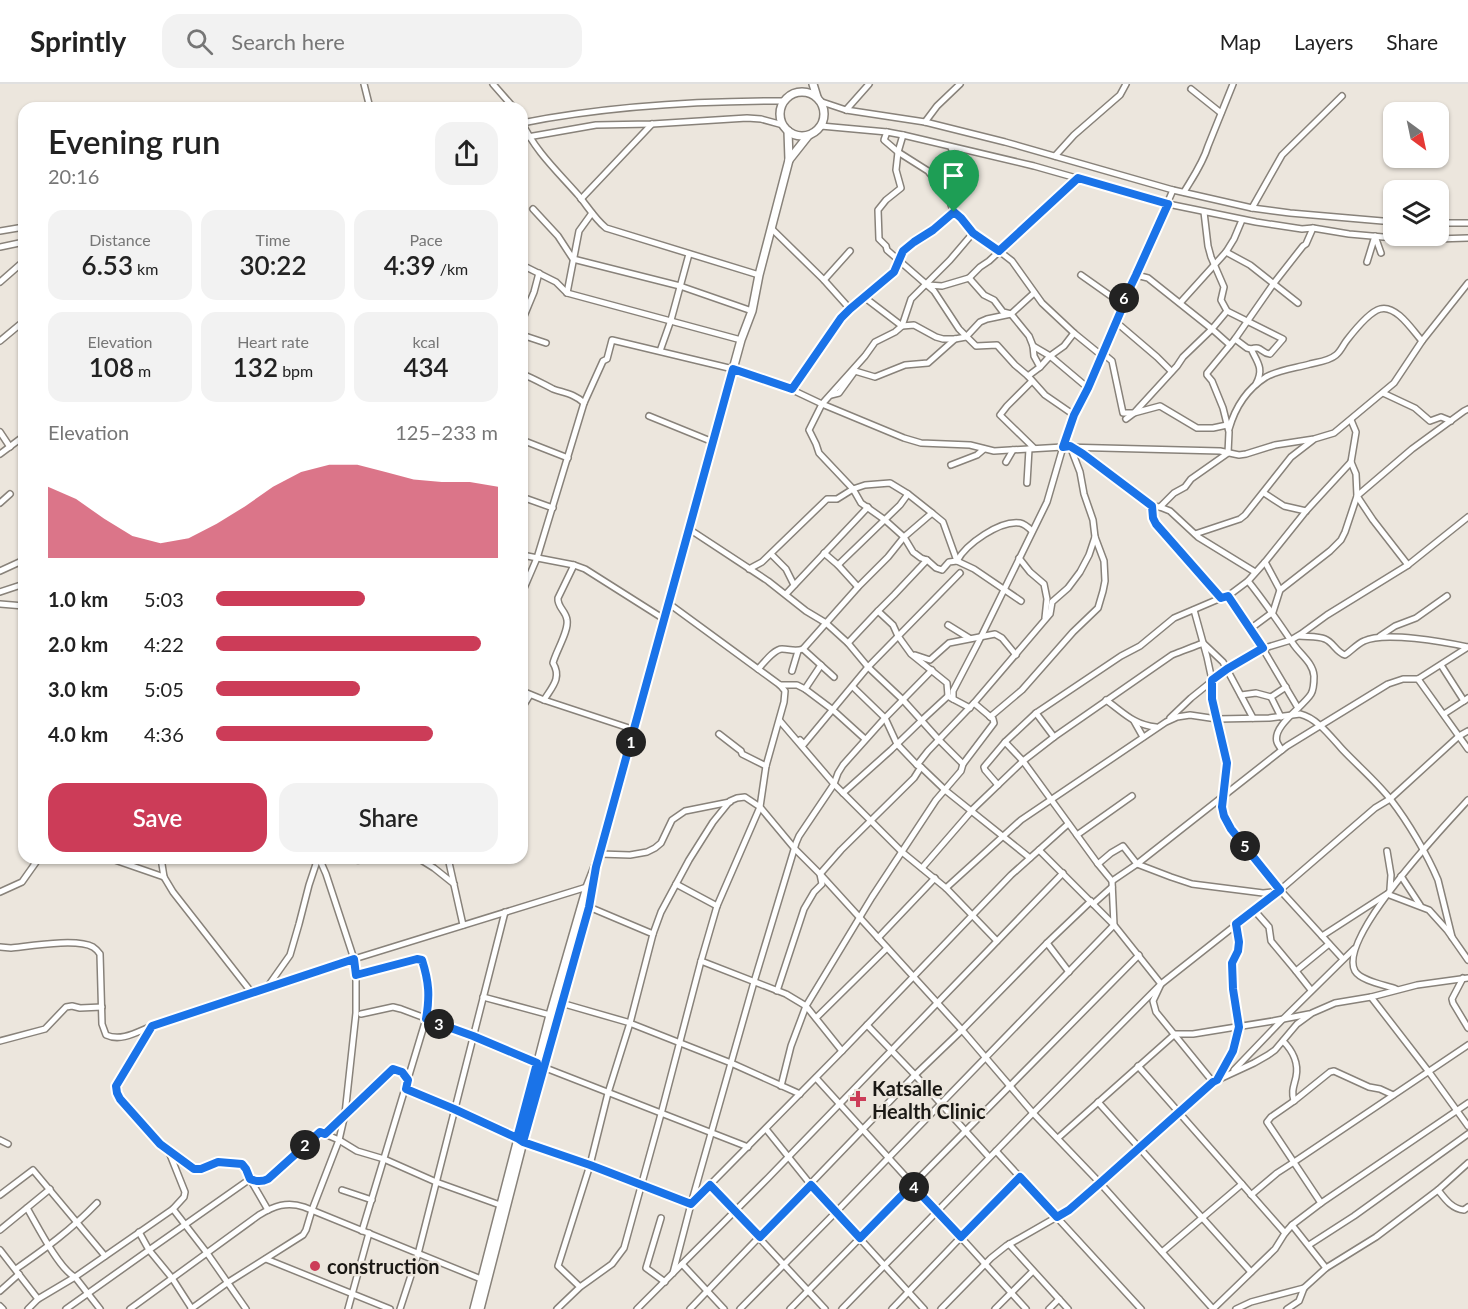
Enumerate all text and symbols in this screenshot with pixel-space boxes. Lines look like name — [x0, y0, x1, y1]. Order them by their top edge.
search box — [162, 14, 582, 68]
text: Sprintly — [30, 24, 126, 58]
icon: search — [183, 25, 216, 58]
text: Search here — [231, 28, 345, 55]
text: Map — [1220, 29, 1261, 54]
text: Layers — [1294, 29, 1353, 54]
text: Share — [1386, 29, 1438, 54]
north arrow — [1383, 102, 1449, 168]
map controls — [1383, 102, 1449, 246]
text: Evening run — [48, 121, 221, 161]
button: share — [435, 122, 498, 185]
pin — [928, 150, 979, 212]
icon: arrive — [937, 159, 970, 192]
text: 20:16 — [48, 164, 99, 188]
button: layers — [1383, 180, 1449, 246]
text: Distance — [89, 230, 151, 249]
text: Time — [256, 230, 290, 249]
text: Pace — [409, 230, 443, 249]
text: 6.53 — [82, 249, 133, 281]
text: 30:22 — [240, 249, 306, 281]
text: 4:39 — [384, 249, 436, 281]
text: km — [133, 259, 158, 278]
text: /km — [436, 259, 468, 278]
pin: 6 — [1109, 283, 1139, 313]
text: 6 — [1119, 288, 1129, 307]
text: Elevation — [88, 332, 153, 351]
text: Heart rate — [237, 332, 309, 351]
text: kcal — [412, 332, 440, 351]
text: 108 — [89, 351, 134, 383]
text: 132 — [233, 351, 278, 383]
text: 434 — [403, 351, 449, 383]
text: m — [134, 361, 151, 380]
text: bpm — [278, 361, 313, 380]
text: Elevation — [48, 420, 129, 444]
text: 125–233 m — [395, 420, 498, 444]
text: 1.0 km — [48, 587, 108, 611]
text: 5:03 — [144, 587, 184, 611]
text: 2.0 km — [48, 632, 108, 656]
text: 4:22 — [144, 632, 184, 656]
text: 3.0 km — [48, 677, 108, 701]
text: 5:05 — [144, 677, 184, 701]
text: 4.0 km — [48, 722, 108, 746]
text: 4:36 — [144, 722, 184, 746]
pin: 1 — [616, 727, 646, 757]
text: 1 — [626, 732, 636, 751]
button: Save — [48, 783, 267, 852]
button: Share — [279, 783, 498, 852]
pin: 5 — [1230, 831, 1260, 861]
text: 5 — [1240, 836, 1250, 855]
pin: 3 — [424, 1009, 454, 1039]
text: 3 — [434, 1014, 444, 1033]
place label: Katsalle Health Clinic — [872, 1076, 986, 1123]
marker: Katsalle Health Clinic — [849, 1090, 867, 1108]
pin: 2 — [290, 1130, 320, 1160]
text: 2 — [300, 1135, 310, 1154]
pin: 4 — [899, 1172, 929, 1202]
text: 4 — [909, 1177, 919, 1196]
place label: construction — [327, 1254, 439, 1278]
marker: construction — [308, 1259, 322, 1273]

